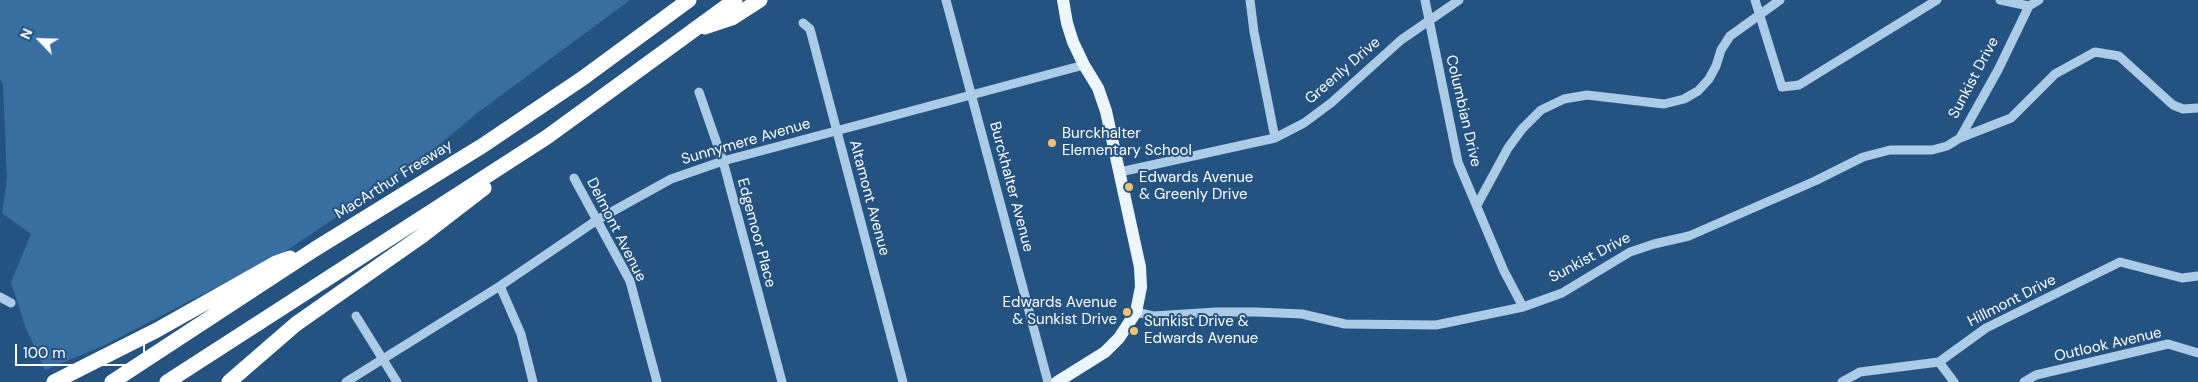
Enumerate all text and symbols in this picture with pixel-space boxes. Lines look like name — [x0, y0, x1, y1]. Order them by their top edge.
north arrow — [15, 15, 65, 65]
text: N — [16, 26, 37, 42]
street label: Greenly Drive — [1302, 34, 1384, 108]
street label: Sunkist Drive — [1945, 34, 2003, 122]
street label: Columbian Drive — [1441, 53, 1485, 169]
street label: Sunnymere Avenue — [679, 115, 813, 169]
street label: Burckhalter Avenue — [985, 120, 1037, 254]
place label: Burckhalter Elementary School — [1062, 125, 1192, 160]
street label: MacArthur Freeway — [332, 137, 456, 223]
marker: Burckhalter Elementary School — [1046, 137, 1058, 149]
street label: Altamont Avenue — [845, 138, 893, 258]
place label: Edwards Avenue & Greenly Drive — [1139, 169, 1253, 204]
street label: Delmont Avenue — [582, 175, 650, 285]
street label: Edgemoor Place — [733, 176, 779, 290]
marker: Edwards Avenue & Greenly Drive — [1123, 181, 1135, 193]
street label: Sunkist Drive — [1546, 229, 1634, 287]
street label: Hillmont Drive — [1965, 271, 2059, 331]
place label: Edwards Avenue & Sunkist Drive — [1003, 294, 1117, 329]
marker: Edwards Avenue & Sunkist Drive — [1121, 306, 1133, 318]
place label: Sunkist Drive & Edwards Avenue — [1144, 313, 1258, 348]
street label: Outlook Avenue — [2053, 324, 2163, 366]
marker: Sunkist Drive & Edwards Avenue — [1128, 325, 1140, 337]
scale bar — [18, 334, 148, 366]
text: 100 m — [23, 343, 66, 363]

